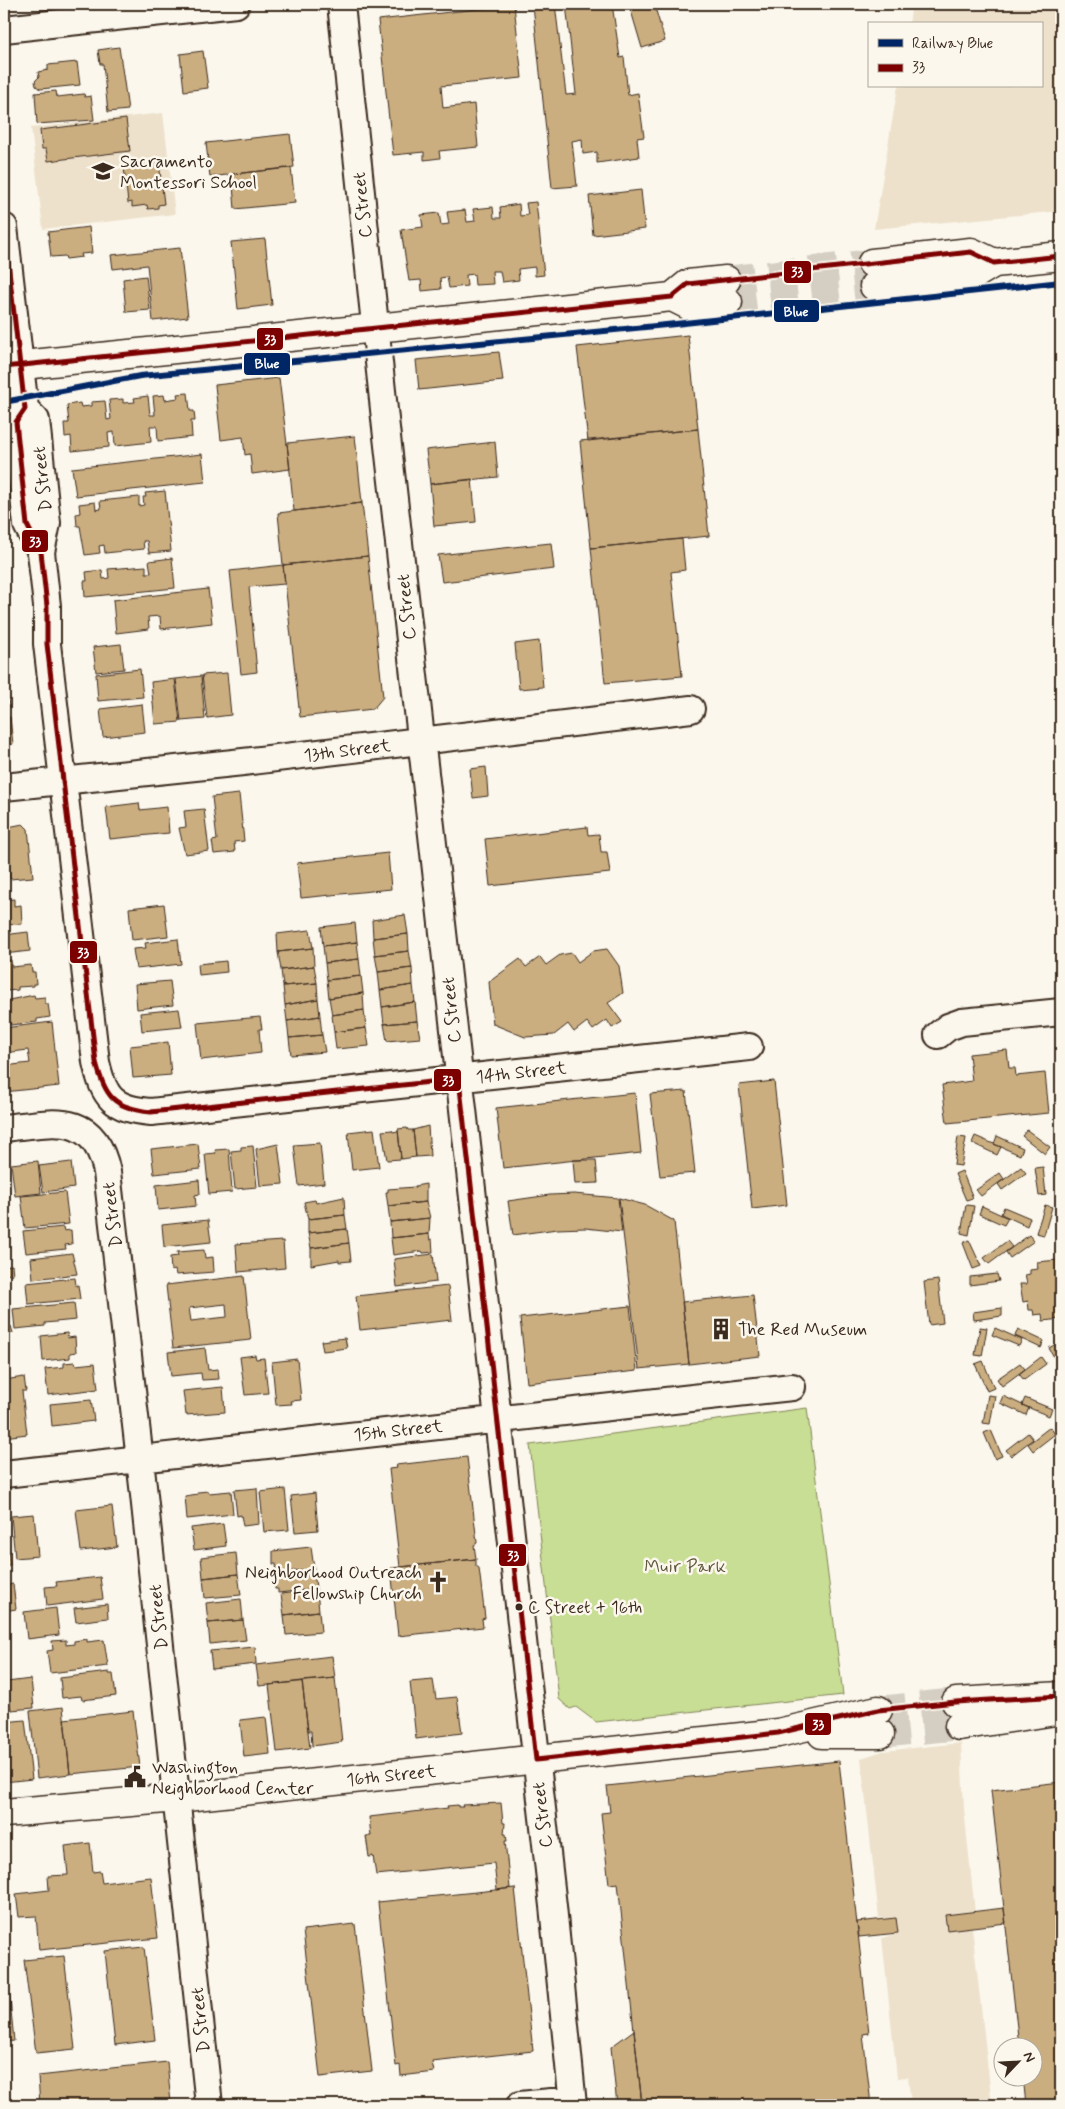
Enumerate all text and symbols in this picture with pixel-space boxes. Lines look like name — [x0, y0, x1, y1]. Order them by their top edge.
legend — [868, 22, 1042, 88]
text: Railway Blue — [912, 34, 993, 54]
text: 33 — [912, 58, 925, 78]
place label: Sacramento Montessori School — [120, 150, 257, 195]
school or university icon: Sacramento Montessori School — [90, 158, 116, 184]
street label: C Street — [348, 171, 378, 239]
line badge: 33 — [783, 260, 812, 284]
text: 33 — [791, 263, 803, 281]
line badge: Blue — [773, 299, 820, 323]
text: Blue — [784, 303, 808, 321]
line badge: 33 — [256, 327, 284, 351]
text: 33 — [264, 331, 276, 349]
line badge: Blue — [243, 352, 291, 376]
text: Blue — [255, 355, 279, 373]
street label: D Street — [28, 445, 58, 513]
line badge: 33 — [21, 529, 49, 553]
text: 33 — [29, 533, 41, 551]
street label: C Street — [392, 573, 422, 641]
street label: 13th Street — [302, 734, 392, 768]
line badge: 33 — [69, 940, 98, 964]
text: 33 — [77, 944, 89, 962]
street label: C Street — [437, 976, 467, 1044]
street label: 14th Street — [475, 1056, 568, 1090]
line badge: 33 — [433, 1068, 462, 1092]
text: 33 — [442, 1072, 454, 1090]
street label: D Street — [97, 1181, 129, 1249]
building icon: The Red Museum — [708, 1316, 734, 1342]
place label: The Red Museum — [738, 1318, 867, 1342]
street label: 15th Street — [352, 1414, 444, 1448]
line badge: 33 — [498, 1543, 527, 1567]
text: 33 — [507, 1547, 519, 1565]
park label: Muir Park — [644, 1555, 726, 1579]
place label: Neighborhood Outreach Fellowship Church — [245, 1561, 422, 1606]
church icon: Neighborhood Outreach Fellowship Church — [425, 1569, 451, 1595]
street label: D Street — [144, 1583, 174, 1651]
place label: C Street + 16th — [528, 1597, 642, 1619]
marker: C Street + 16th — [514, 1602, 524, 1612]
line badge: 33 — [804, 1712, 832, 1736]
text: 33 — [812, 1716, 824, 1734]
place label: Washington Neighborhood Center — [152, 1756, 314, 1801]
street label: 16th Street — [345, 1759, 437, 1793]
public building icon: Washington Neighborhood Center — [122, 1764, 148, 1790]
street label: C Street — [527, 1780, 559, 1849]
street label: D Street — [186, 1986, 216, 2054]
north arrow — [992, 2036, 1042, 2086]
text: N — [1019, 2049, 1039, 2065]

